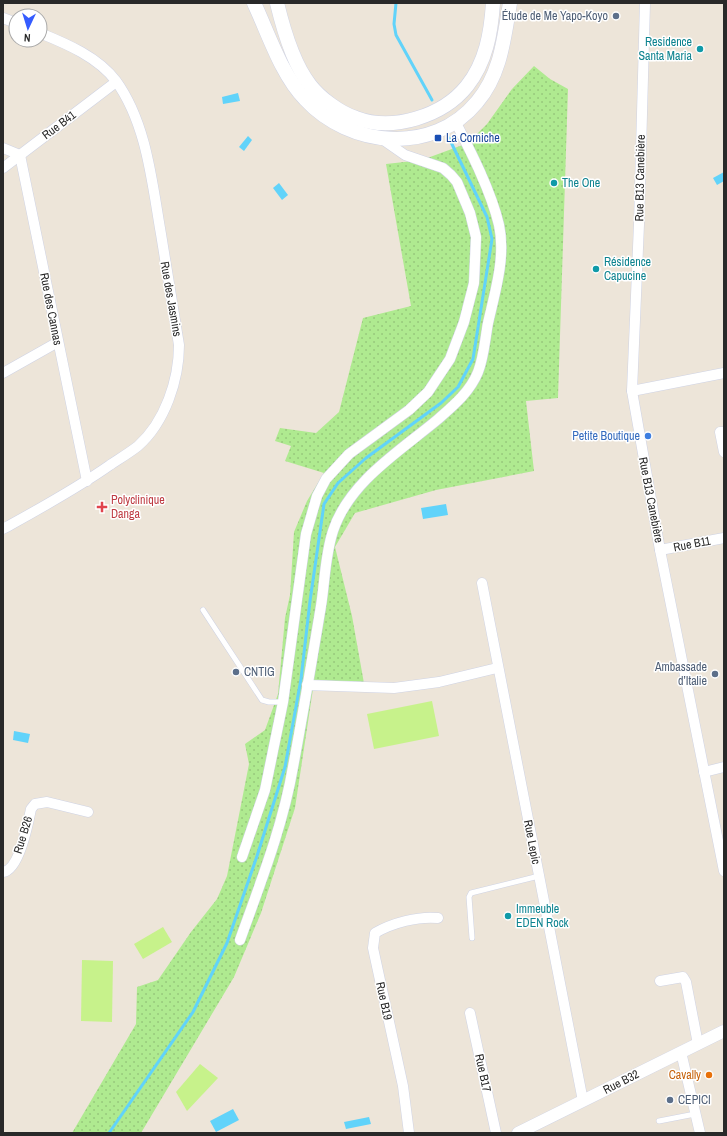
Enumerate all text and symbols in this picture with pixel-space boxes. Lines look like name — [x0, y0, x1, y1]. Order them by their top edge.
north arrow — [8, 8, 48, 48]
place label: Étude de Me Yapo-Koyo — [502, 8, 608, 24]
marker: Étude de Me Yapo-Koyo — [611, 11, 621, 21]
text: N — [24, 31, 31, 45]
place label: Residence Santa Maria — [638, 34, 693, 64]
marker: Residence Santa Maria — [695, 44, 705, 54]
street label: Rue B41 — [39, 107, 80, 143]
place label: La Corniche — [446, 130, 500, 146]
marker: La Corniche — [433, 133, 443, 143]
street label: Rue B13 Canebière — [631, 134, 649, 222]
place label: The One — [562, 175, 600, 191]
marker: The One — [549, 178, 559, 188]
place label: Résidence Capucine — [604, 254, 651, 284]
street label: Rue des Jasmins — [157, 260, 185, 338]
marker: Résidence Capucine — [591, 264, 601, 274]
street label: Rue des Cannas — [36, 271, 66, 347]
place label: Petite Boutique — [572, 428, 640, 444]
marker: Petite Boutique — [643, 431, 653, 441]
street label: Rue B13 Canebière — [635, 456, 667, 544]
place label: Polyclinique Danga — [111, 492, 165, 522]
marker: Polyclinique Danga — [96, 501, 108, 513]
street label: Rue B11 — [672, 532, 712, 555]
place label: Ambassade d’Italie — [654, 659, 707, 689]
place label: CNTIG — [244, 664, 275, 680]
marker: CNTIG — [231, 667, 241, 677]
marker: Ambassade d’Italie — [710, 669, 720, 679]
street label: Rue B26 — [10, 814, 36, 856]
street label: Rue Lepic — [520, 818, 544, 866]
place label: Immeuble EDEN Rock — [516, 901, 569, 931]
marker: Immeuble EDEN Rock — [503, 911, 513, 921]
street label: Rue B19 — [372, 981, 396, 1021]
street label: Rue B17 — [471, 1053, 495, 1094]
street label: Rue B32 — [600, 1066, 642, 1098]
place label: Cavally — [669, 1067, 701, 1083]
marker: Cavally — [704, 1070, 714, 1080]
place label: CEPICI — [678, 1092, 711, 1108]
marker: CEPICI — [665, 1095, 675, 1105]

